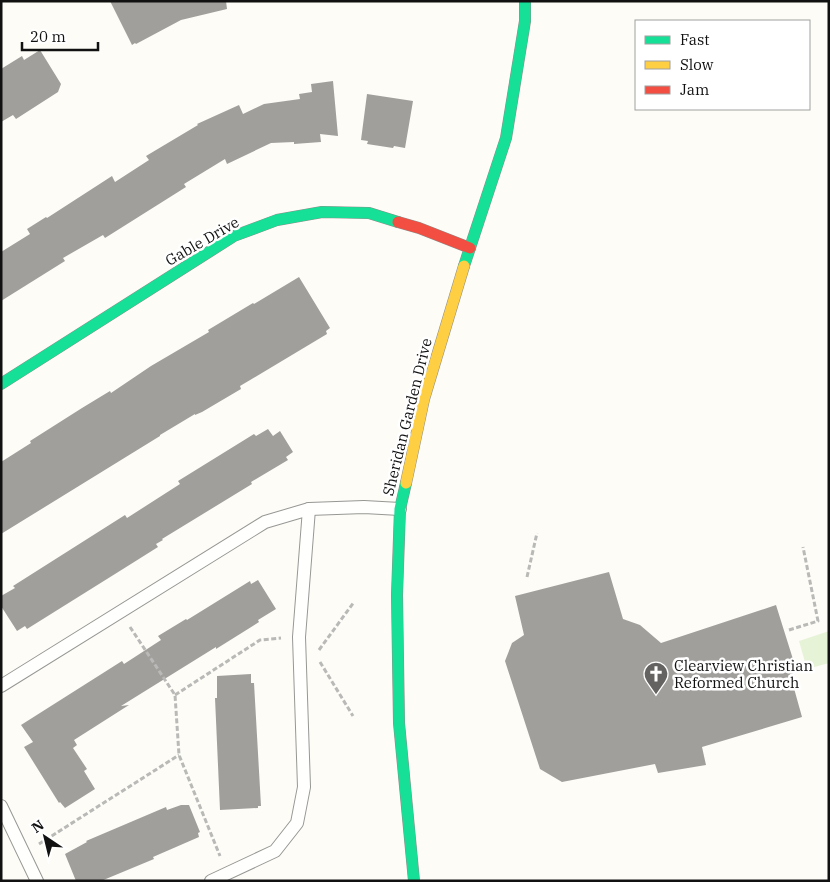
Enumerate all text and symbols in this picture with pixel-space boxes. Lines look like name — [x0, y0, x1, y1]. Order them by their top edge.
scale bar — [22, 20, 99, 52]
legend — [635, 20, 810, 110]
text: 20 m — [30, 27, 66, 46]
text: Fast — [680, 30, 710, 49]
text: Slow — [680, 55, 714, 74]
text: Jam — [680, 80, 709, 99]
street label: Gable Drive — [162, 212, 242, 270]
street label: Sheridan Garden Drive — [378, 336, 436, 498]
place label: Clearview Christian Reformed Church — [674, 656, 814, 692]
church icon: Clearview Christian Reformed Church — [643, 661, 669, 695]
north arrow — [20, 812, 70, 862]
text: N — [28, 816, 47, 837]

